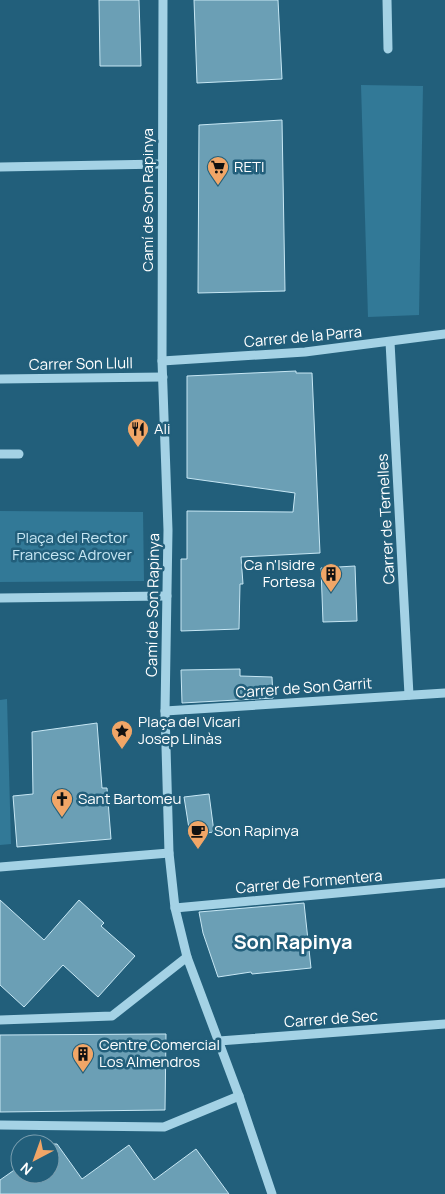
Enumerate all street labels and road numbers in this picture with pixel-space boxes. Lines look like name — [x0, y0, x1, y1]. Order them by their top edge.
street label: Camí de Son Rapinya — [137, 128, 158, 272]
street label: Carrer de la Parra — [243, 321, 363, 352]
street label: Carrer Son Llull — [29, 352, 133, 375]
street label: Carrer de Ternelles — [372, 453, 399, 585]
street label: Camí de Son Rapinya — [141, 533, 164, 677]
street label: Carrer de Son Garrit — [235, 672, 373, 703]
street label: Carrer de Formentera — [235, 865, 383, 898]
street label: Carrer de Sec — [283, 1005, 379, 1032]

